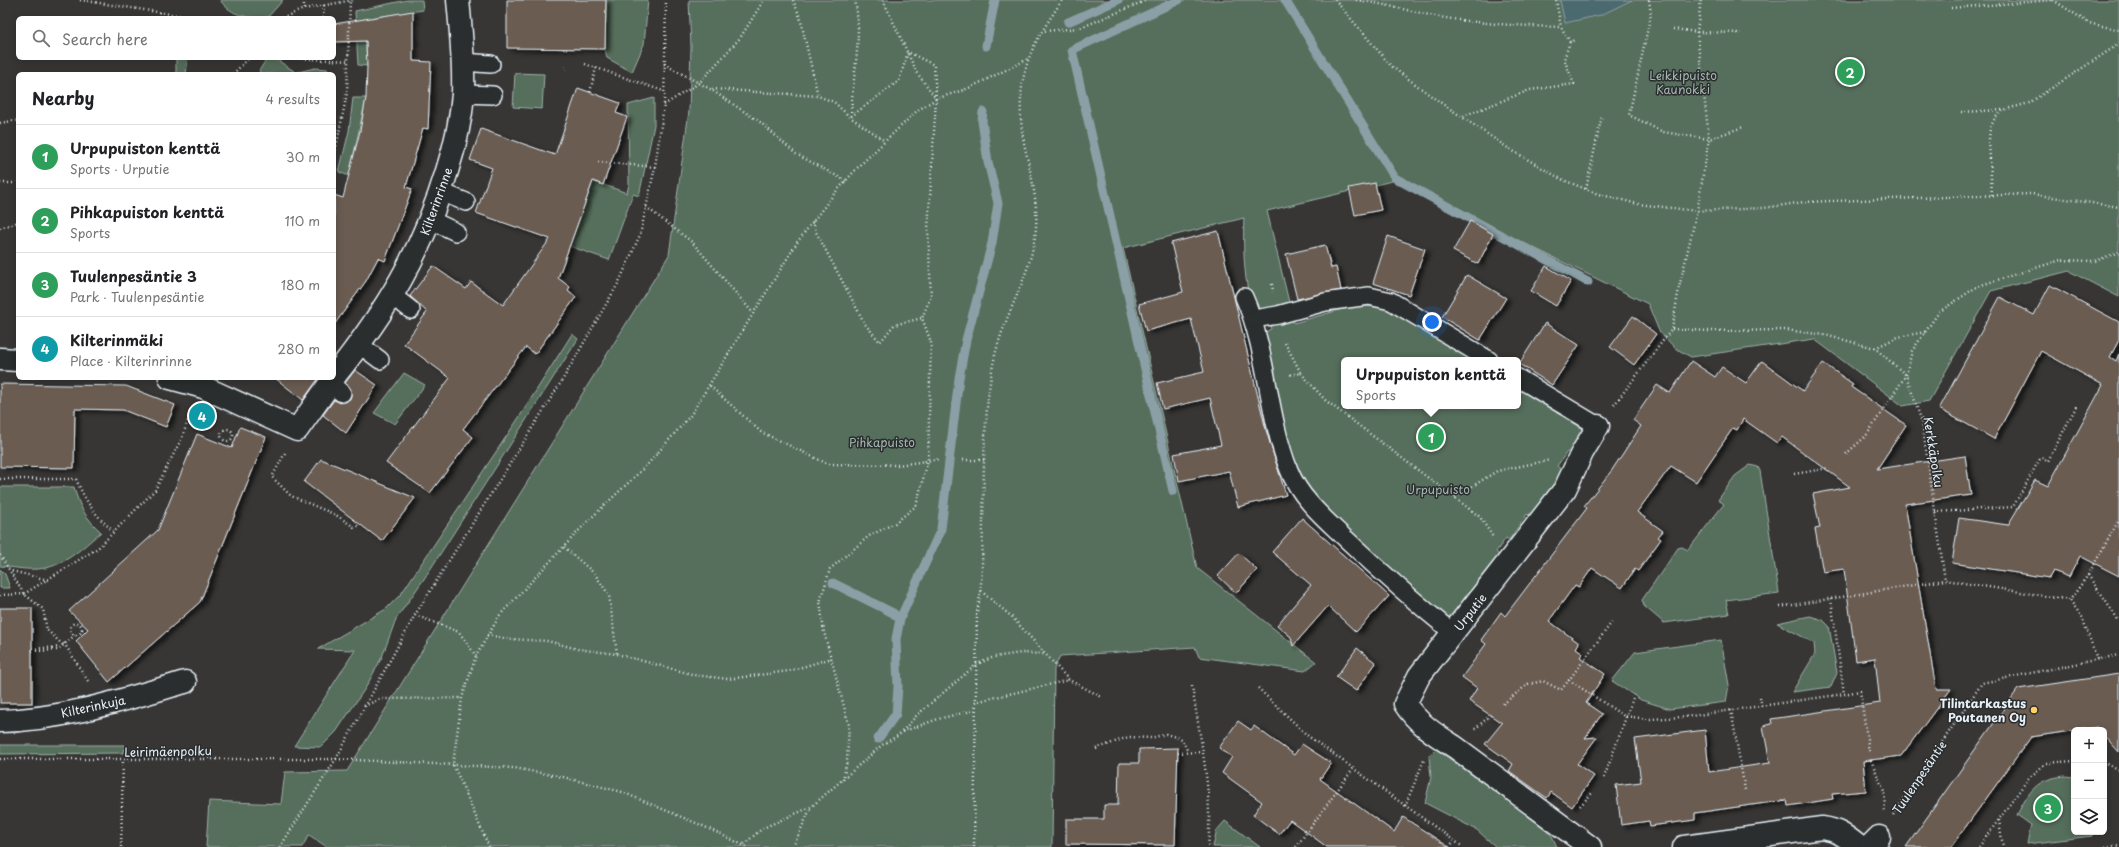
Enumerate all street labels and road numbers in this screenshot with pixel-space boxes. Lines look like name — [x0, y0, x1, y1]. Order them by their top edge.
street label: Kilterinrinne — [415, 164, 457, 237]
street label: Kerkkäpolku — [1920, 415, 1948, 489]
street label: Urputie — [1449, 589, 1491, 635]
street label: Kilterinkuja — [59, 690, 127, 722]
street label: Tuulenpesäntie — [1888, 737, 1950, 817]
street label: Leirimäenpolku — [124, 741, 212, 761]

